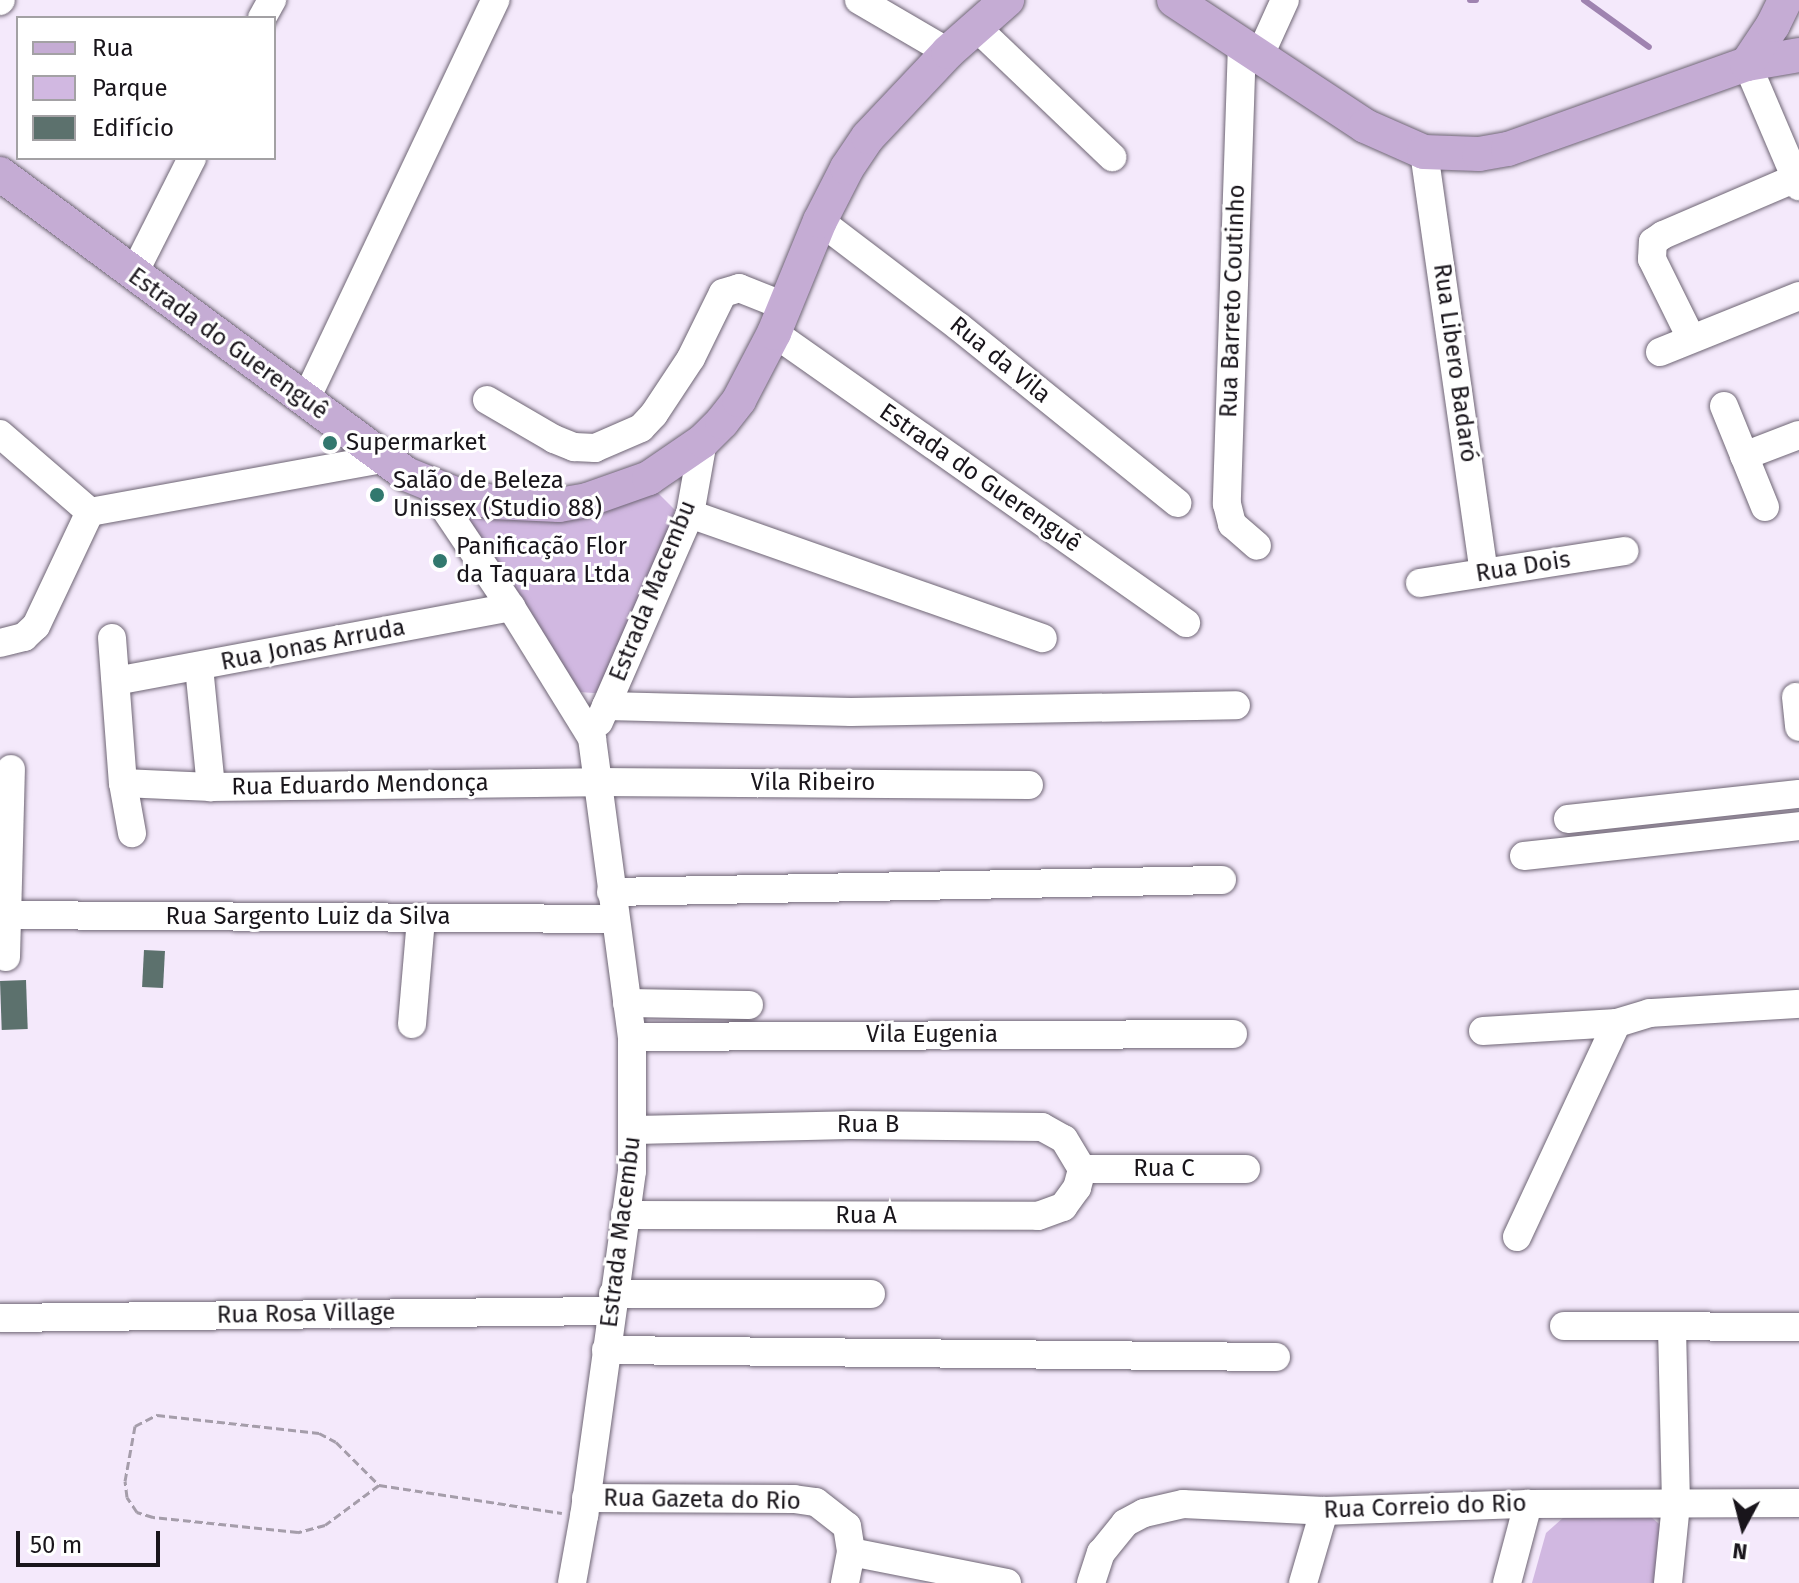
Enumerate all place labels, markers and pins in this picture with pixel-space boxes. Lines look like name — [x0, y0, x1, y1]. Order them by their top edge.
place label: Supermarket — [346, 429, 486, 457]
marker: Supermarket — [321, 434, 339, 452]
place label: Salão de Beleza Unissex (Studio 88) — [393, 467, 602, 523]
marker: Salão de Beleza Unissex (Studio 88) — [368, 486, 386, 504]
place label: Panificação Flor da Taquara Ltda — [456, 533, 630, 589]
marker: Panificação Flor da Taquara Ltda — [431, 552, 449, 570]

